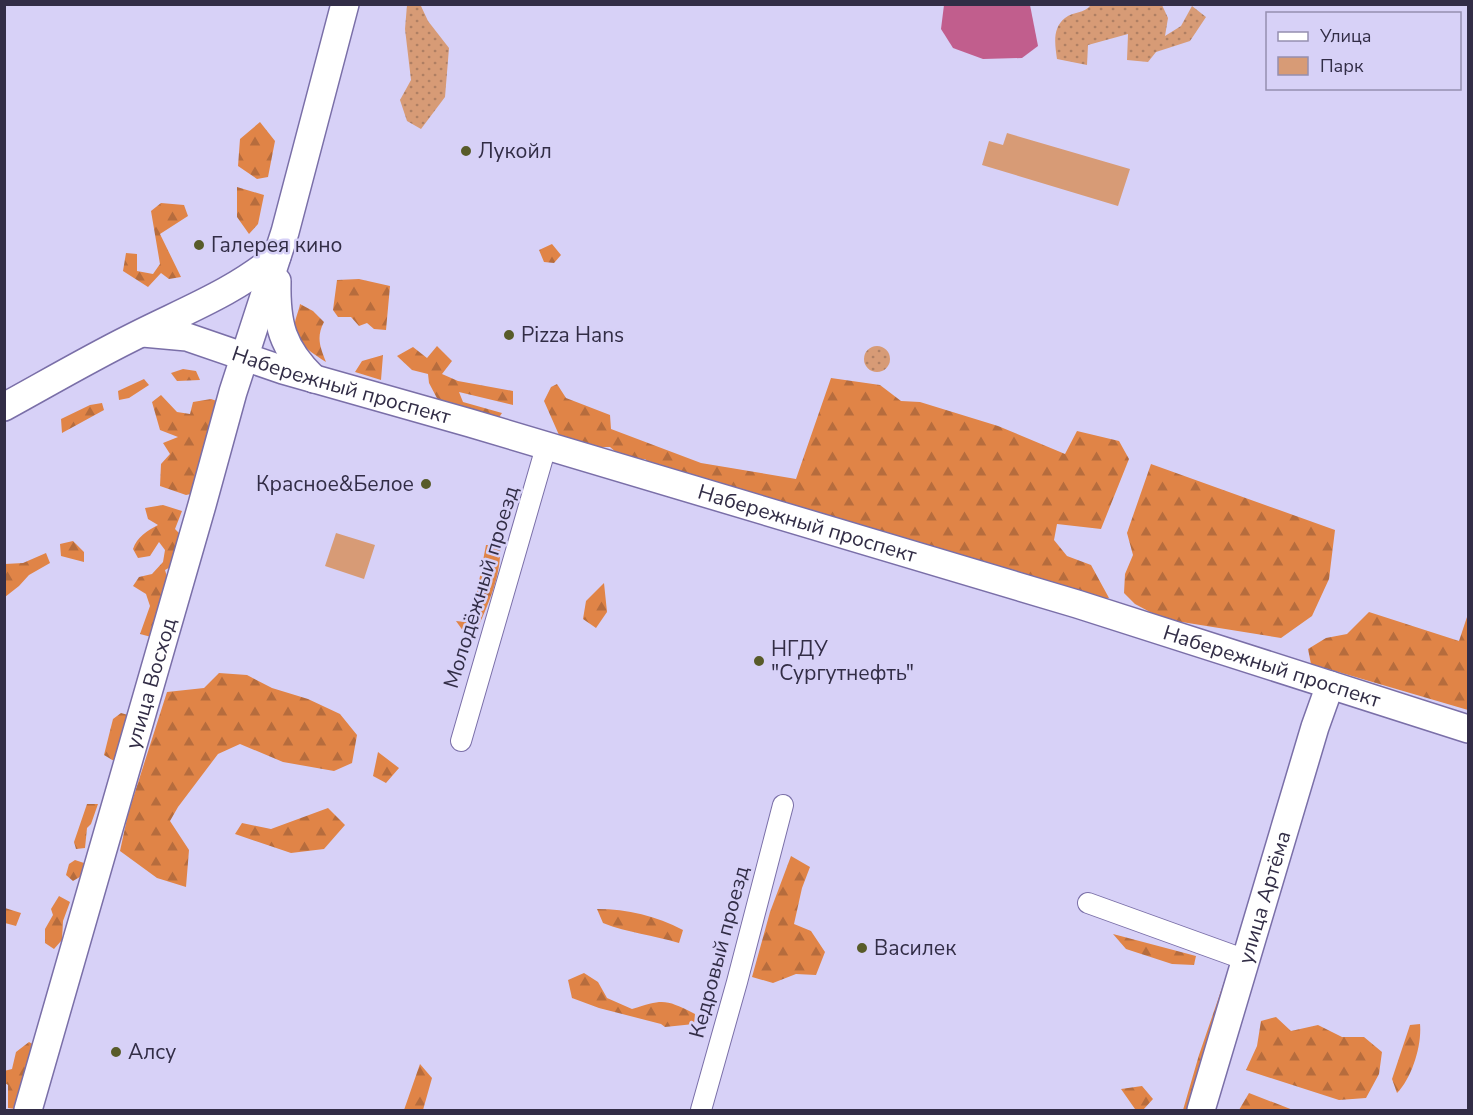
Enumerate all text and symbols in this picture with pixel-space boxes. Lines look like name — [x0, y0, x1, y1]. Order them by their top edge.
legend — [1266, 12, 1461, 90]
text: Улица — [1319, 24, 1371, 48]
text: Парк — [1320, 54, 1364, 78]
place label: Лукойл — [478, 137, 552, 165]
marker: Лукойл — [459, 144, 473, 158]
place label: Галерея кино — [211, 231, 342, 259]
marker: Галерея кино — [192, 238, 206, 252]
place label: Pizza Hans — [521, 321, 624, 349]
marker: Pizza Hans — [502, 328, 516, 342]
street label: Набережный проспект — [228, 339, 455, 431]
place label: Красное&Белое — [256, 470, 414, 498]
marker: Красное&Белое — [419, 477, 433, 491]
street label: Набережный проспект — [695, 478, 921, 570]
street label: Молодёжный проезд — [437, 482, 525, 692]
street label: улица Восход — [119, 614, 183, 752]
street label: Набережный проспект — [1160, 618, 1385, 714]
place label: НГДУ "Сургутнефть" — [771, 635, 914, 687]
marker: НГДУ "Сургутнефть" — [752, 654, 766, 668]
street label: улица Артёма — [1231, 827, 1297, 967]
street label: Кедровый проезд — [683, 863, 755, 1041]
place label: Василек — [874, 934, 957, 962]
marker: Василек — [855, 941, 869, 955]
place label: Алсу — [128, 1038, 176, 1066]
marker: Алсу — [109, 1045, 123, 1059]

